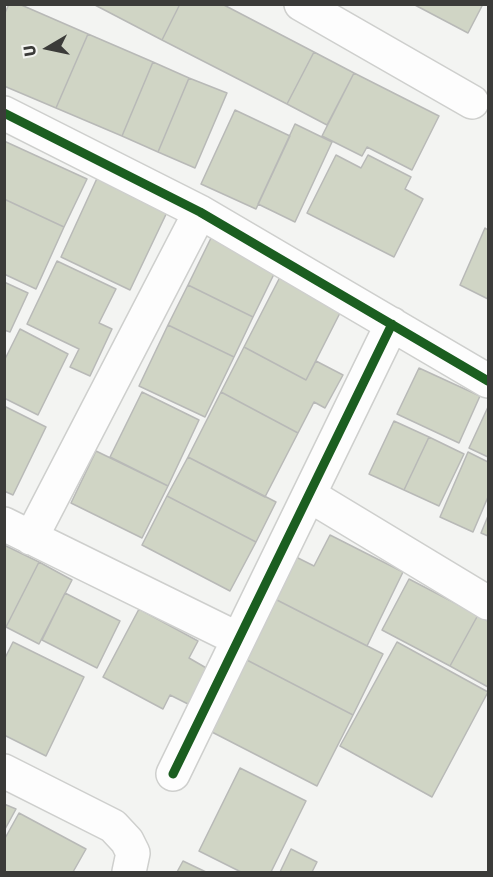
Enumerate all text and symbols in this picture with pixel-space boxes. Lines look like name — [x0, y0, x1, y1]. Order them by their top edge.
north arrow — [18, 18, 78, 78]
text: U — [17, 44, 42, 58]

